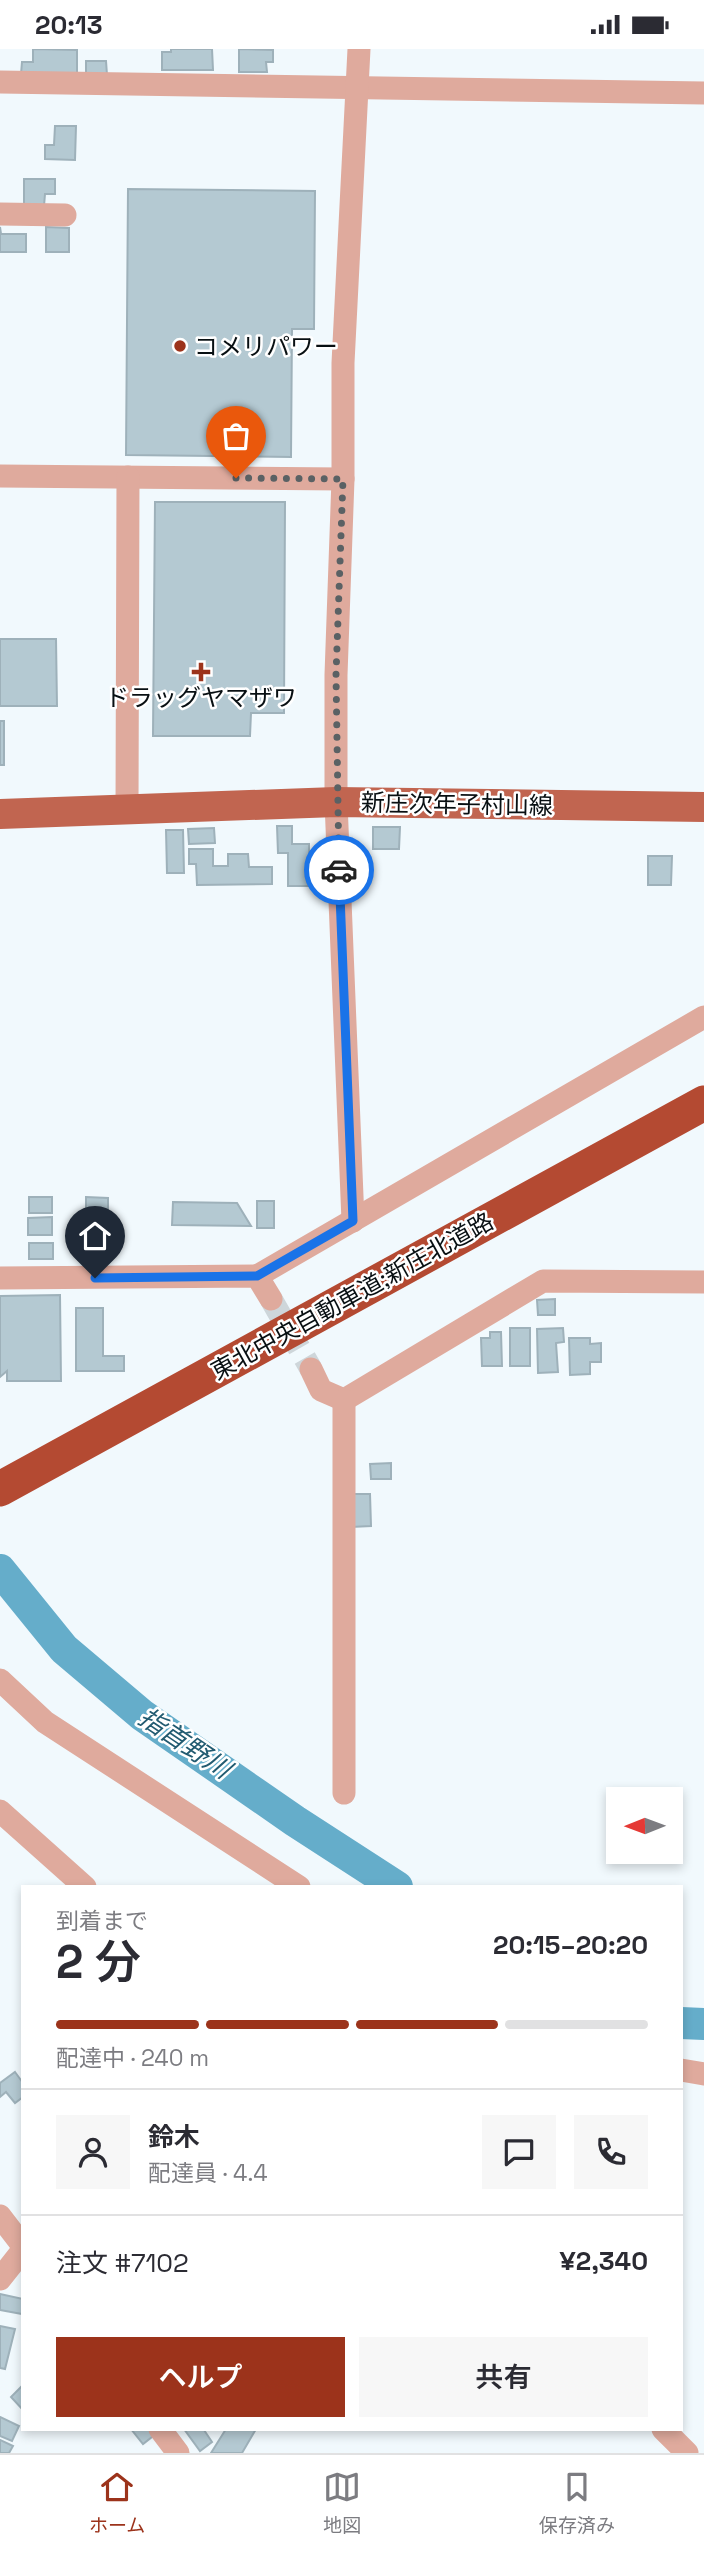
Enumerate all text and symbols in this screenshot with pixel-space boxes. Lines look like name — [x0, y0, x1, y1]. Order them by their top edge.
text: 20:13 — [35, 8, 103, 42]
place label: コメリパワー — [194, 331, 338, 362]
marker: コメリパワー — [172, 338, 188, 354]
pin — [206, 406, 266, 478]
icon: bag — [217, 417, 255, 455]
marker: ドラッグヤマザワ — [193, 664, 209, 680]
place label: ドラッグヤマザワ — [105, 682, 297, 713]
street label: 新庄次年子村山線 — [361, 787, 553, 821]
courier — [304, 835, 374, 905]
icon: car — [320, 851, 358, 889]
street label: 東北中央自動車道;新庄北道路 — [205, 1205, 499, 1387]
pin — [65, 1206, 125, 1278]
icon: home — [76, 1217, 114, 1255]
water label: 指首野川 — [132, 1700, 240, 1788]
north arrow — [606, 1787, 682, 1864]
map controls — [606, 1787, 683, 1864]
text: 到着まで — [56, 1906, 148, 1936]
text: 20:15–20:20 — [493, 1928, 648, 1962]
text: 2 分 — [56, 1933, 141, 1991]
text: 配達中 · 240 m — [56, 2043, 209, 2073]
button: person — [56, 2115, 130, 2189]
button: chat — [482, 2115, 556, 2189]
button: phone — [574, 2115, 648, 2189]
text: 鈴木 — [148, 2120, 200, 2154]
text: 配達員 · 4.4 — [148, 2158, 268, 2188]
text: ¥2,340 — [560, 2244, 648, 2278]
text: 注文 #7102 — [56, 2246, 189, 2280]
button: ヘルプ — [56, 2337, 345, 2417]
button: 共有 — [359, 2337, 648, 2417]
tab: ホーム — [89, 2468, 145, 2538]
tab: 地図 — [323, 2468, 361, 2538]
tab: 保存済み — [539, 2468, 615, 2538]

